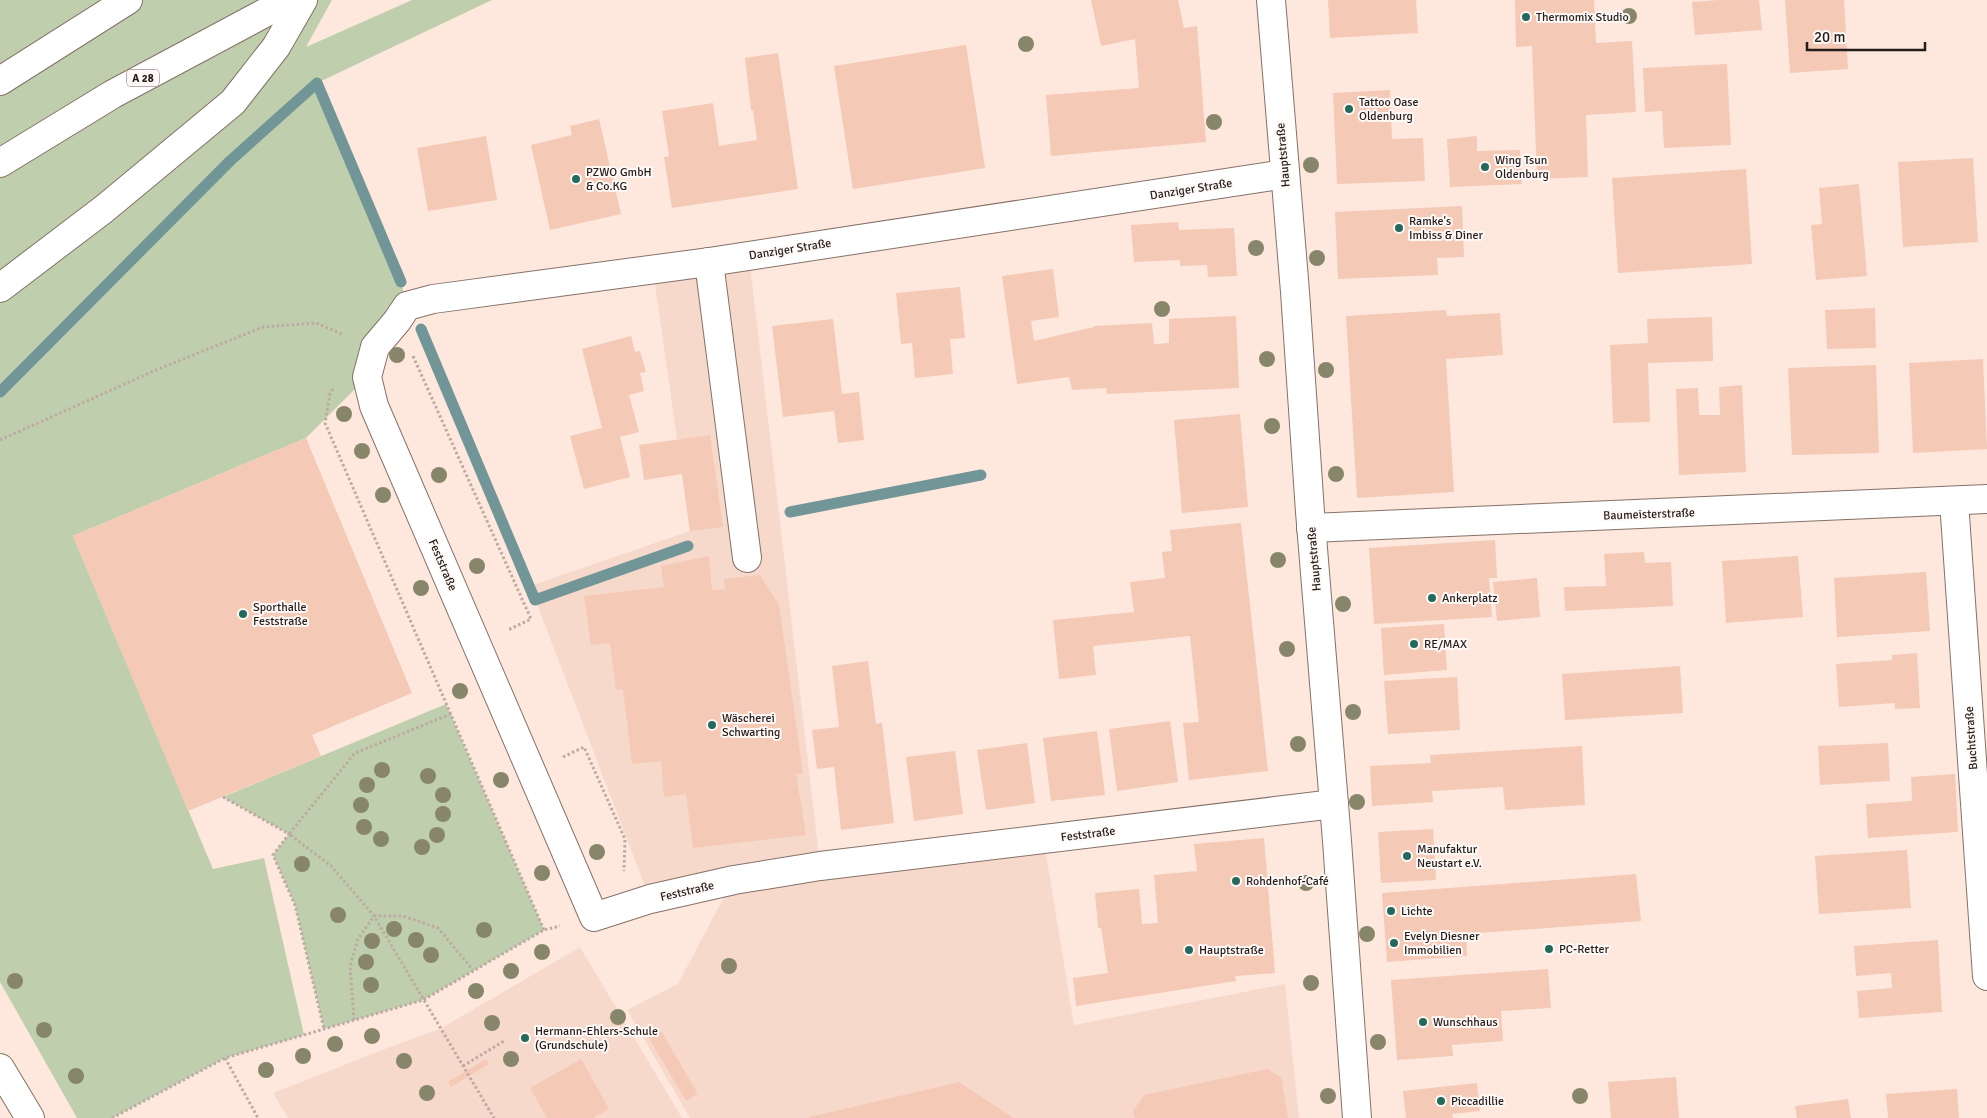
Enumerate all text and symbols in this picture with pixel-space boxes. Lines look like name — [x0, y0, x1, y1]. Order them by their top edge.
place label: Thermomix Studio — [1536, 10, 1629, 25]
marker: Thermomix Studio — [1520, 11, 1532, 23]
scale bar — [1807, 20, 1924, 52]
text: 20 m — [1814, 28, 1845, 46]
road number: A 28 — [127, 70, 159, 86]
place label: Tattoo Oase Oldenburg — [1359, 95, 1418, 124]
marker: Tattoo Oase Oldenburg — [1343, 103, 1355, 115]
street label: Hauptstraße — [1273, 122, 1294, 188]
place label: Wing Tsun Oldenburg — [1495, 153, 1549, 182]
marker: Wing Tsun Oldenburg — [1479, 161, 1491, 173]
place label: PZWO GmbH & Co.KG — [586, 165, 652, 194]
marker: PZWO GmbH & Co.KG — [570, 173, 582, 185]
street label: Danziger Straße — [1149, 176, 1233, 203]
place label: Ramke's Imbiss & Diner — [1409, 214, 1483, 243]
marker: Ramke's Imbiss & Diner — [1393, 222, 1405, 234]
street label: Danziger Straße — [748, 236, 832, 263]
street label: Baumeisterstraße — [1603, 505, 1695, 524]
street label: Hauptstraße — [1304, 526, 1325, 592]
street label: Feststraße — [425, 537, 460, 593]
place label: Ankerplatz — [1442, 591, 1498, 606]
marker: Ankerplatz — [1426, 592, 1438, 604]
place label: Sporthalle Feststraße — [253, 600, 308, 629]
marker: Sporthalle Feststraße — [237, 608, 249, 620]
place label: RE/MAX — [1424, 637, 1467, 652]
marker: RE/MAX — [1408, 638, 1420, 650]
street label: Buchtstraße — [1962, 706, 1981, 770]
place label: Wäscherei Schwarting — [722, 711, 780, 740]
marker: Wäscherei Schwarting — [706, 719, 718, 731]
street label: Feststraße — [1060, 824, 1116, 845]
place label: Manufaktur Neustart e.V. — [1417, 842, 1482, 871]
marker: Manufaktur Neustart e.V. — [1401, 850, 1413, 862]
place label: Rohdenhof-Café — [1246, 874, 1329, 889]
marker: Rohdenhof-Café — [1230, 875, 1242, 887]
street label: Feststraße — [659, 878, 715, 905]
place label: Lichte — [1401, 904, 1433, 919]
marker: Lichte — [1385, 905, 1397, 917]
place label: Evelyn Diesner Immobilien — [1404, 929, 1480, 958]
marker: Evelyn Diesner Immobilien — [1388, 937, 1400, 949]
place label: PC-Retter — [1559, 942, 1610, 957]
place label: Hauptstraße — [1199, 943, 1264, 958]
marker: PC-Retter — [1543, 943, 1555, 955]
marker: Hauptstraße — [1183, 944, 1195, 956]
place label: Wunschhaus — [1433, 1015, 1498, 1030]
marker: Wunschhaus — [1417, 1016, 1429, 1028]
place label: Hermann-Ehlers-Schule (Grundschule) — [535, 1024, 658, 1053]
marker: Hermann-Ehlers-Schule (Grundschule) — [519, 1032, 531, 1044]
place label: Piccadillie — [1451, 1094, 1504, 1109]
marker: Piccadillie — [1435, 1095, 1447, 1107]

